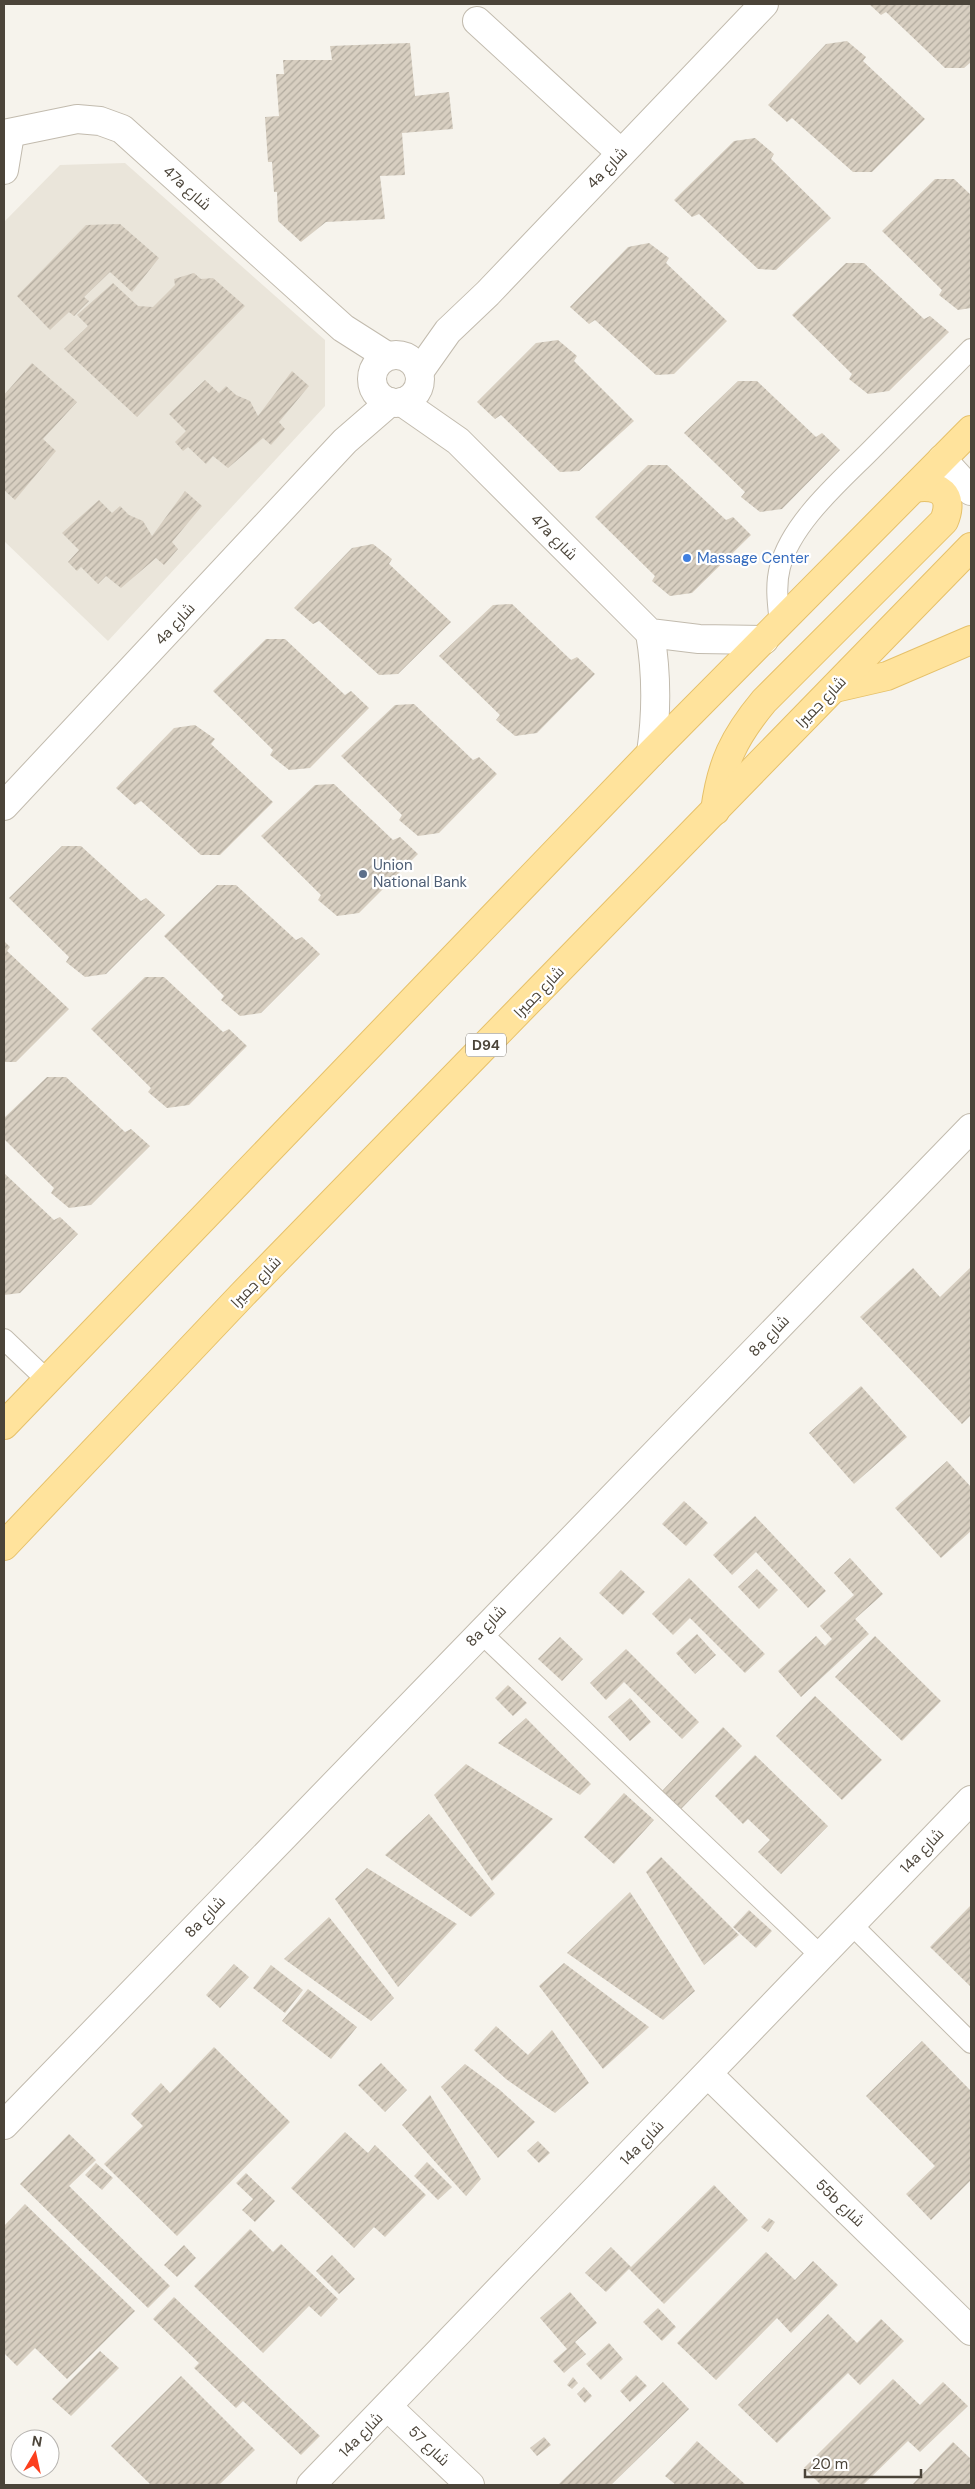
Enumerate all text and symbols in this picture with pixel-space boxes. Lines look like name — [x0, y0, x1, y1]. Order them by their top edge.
street label: 4a شارع — [582, 143, 632, 194]
street label: 47a شارع — [158, 161, 215, 216]
street label: 47a شارع — [526, 509, 582, 565]
place label: Massage Center — [697, 548, 810, 568]
marker: Massage Center — [681, 552, 693, 564]
street label: 4a شارع — [151, 599, 200, 650]
street label: شارع جميرا — [791, 672, 851, 733]
place label: Union National Bank — [373, 855, 468, 892]
marker: Union National Bank — [357, 868, 369, 880]
street label: شارع جميرا — [509, 962, 569, 1023]
road number: D94 — [466, 1034, 506, 1056]
street label: شارع جميرا — [226, 1252, 286, 1313]
street label: 8a شارع — [744, 1311, 794, 1362]
street label: 8a شارع — [461, 1601, 511, 1652]
street label: 14a شارع — [896, 1824, 949, 1878]
street label: 8a شارع — [180, 1892, 230, 1943]
street label: 14a شارع — [616, 2116, 669, 2170]
street label: 55b شارع — [811, 2175, 869, 2232]
street label: 14a شارع — [335, 2408, 388, 2462]
street label: شارع 57 — [403, 2421, 454, 2471]
north arrow — [10, 2429, 60, 2479]
text: N — [31, 2431, 43, 2451]
scale bar — [805, 2446, 921, 2478]
text: 20 m — [812, 2454, 848, 2474]

